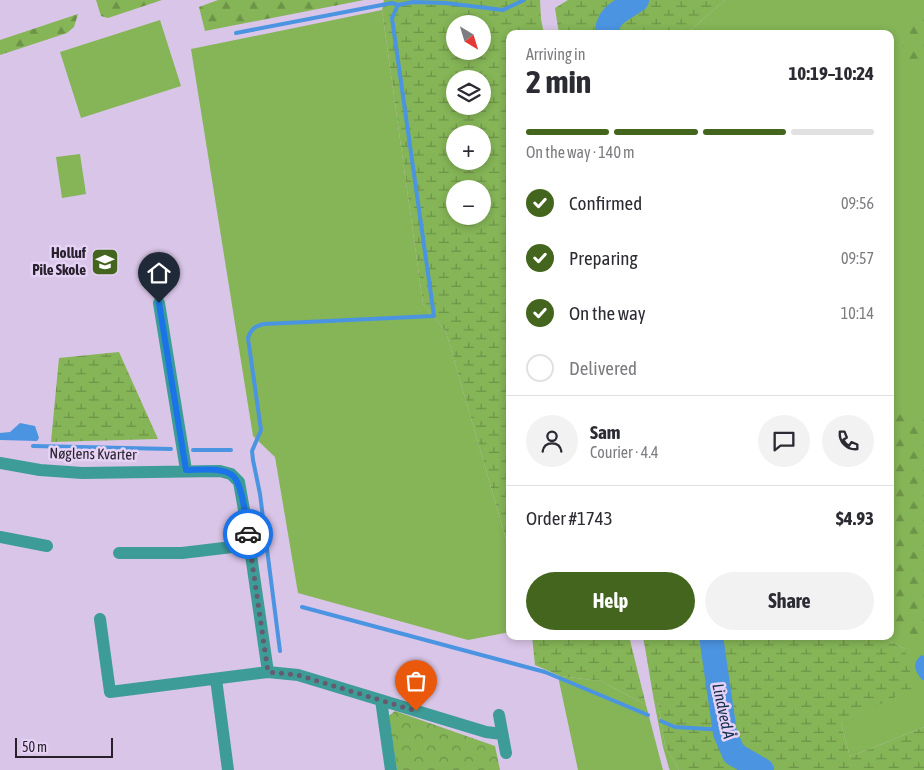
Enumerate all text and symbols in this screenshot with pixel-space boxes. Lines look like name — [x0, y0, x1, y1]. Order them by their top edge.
north arrow — [446, 15, 491, 60]
map controls — [446, 15, 491, 225]
text: Arriving in — [526, 45, 586, 63]
text: 10:19–10:24 — [788, 62, 874, 84]
text: 2 min — [526, 63, 591, 100]
button: layers — [446, 70, 491, 115]
button: + — [446, 125, 491, 170]
text: On the way · 140 m — [526, 143, 635, 161]
button: − — [446, 180, 491, 225]
icon: check — [526, 189, 554, 217]
text: Confirmed — [569, 192, 642, 214]
text: 09:56 — [841, 194, 874, 212]
place label: Holluf Pile Skole — [32, 244, 87, 278]
icon: check — [526, 244, 554, 272]
school or university icon: Holluf Pile Skole — [90, 247, 120, 277]
text: Preparing — [569, 247, 638, 269]
text: 09:57 — [841, 249, 874, 267]
pin — [138, 252, 180, 303]
icon: home — [145, 259, 173, 287]
icon: check — [526, 299, 554, 327]
text: On the way — [569, 302, 646, 324]
text: 10:14 — [841, 304, 874, 322]
text: Delivered — [569, 357, 637, 379]
button: person — [526, 415, 578, 467]
button: chat — [758, 415, 810, 467]
button: phone — [822, 415, 874, 467]
text: Sam — [590, 421, 621, 443]
text: Courier · 4.4 — [590, 443, 659, 461]
street label: Nøglens Kvarter — [49, 444, 137, 463]
text: Order #1743 — [526, 507, 613, 529]
text: $4.93 — [836, 507, 874, 529]
courier — [223, 509, 273, 559]
icon: car — [234, 520, 262, 548]
button: Help — [526, 572, 695, 630]
button: Share — [705, 572, 874, 630]
pin — [395, 660, 437, 711]
icon: bag — [402, 667, 430, 695]
water label: Lindved Å — [709, 681, 740, 741]
scale bar — [15, 735, 112, 758]
text: 50 m — [22, 739, 47, 755]

